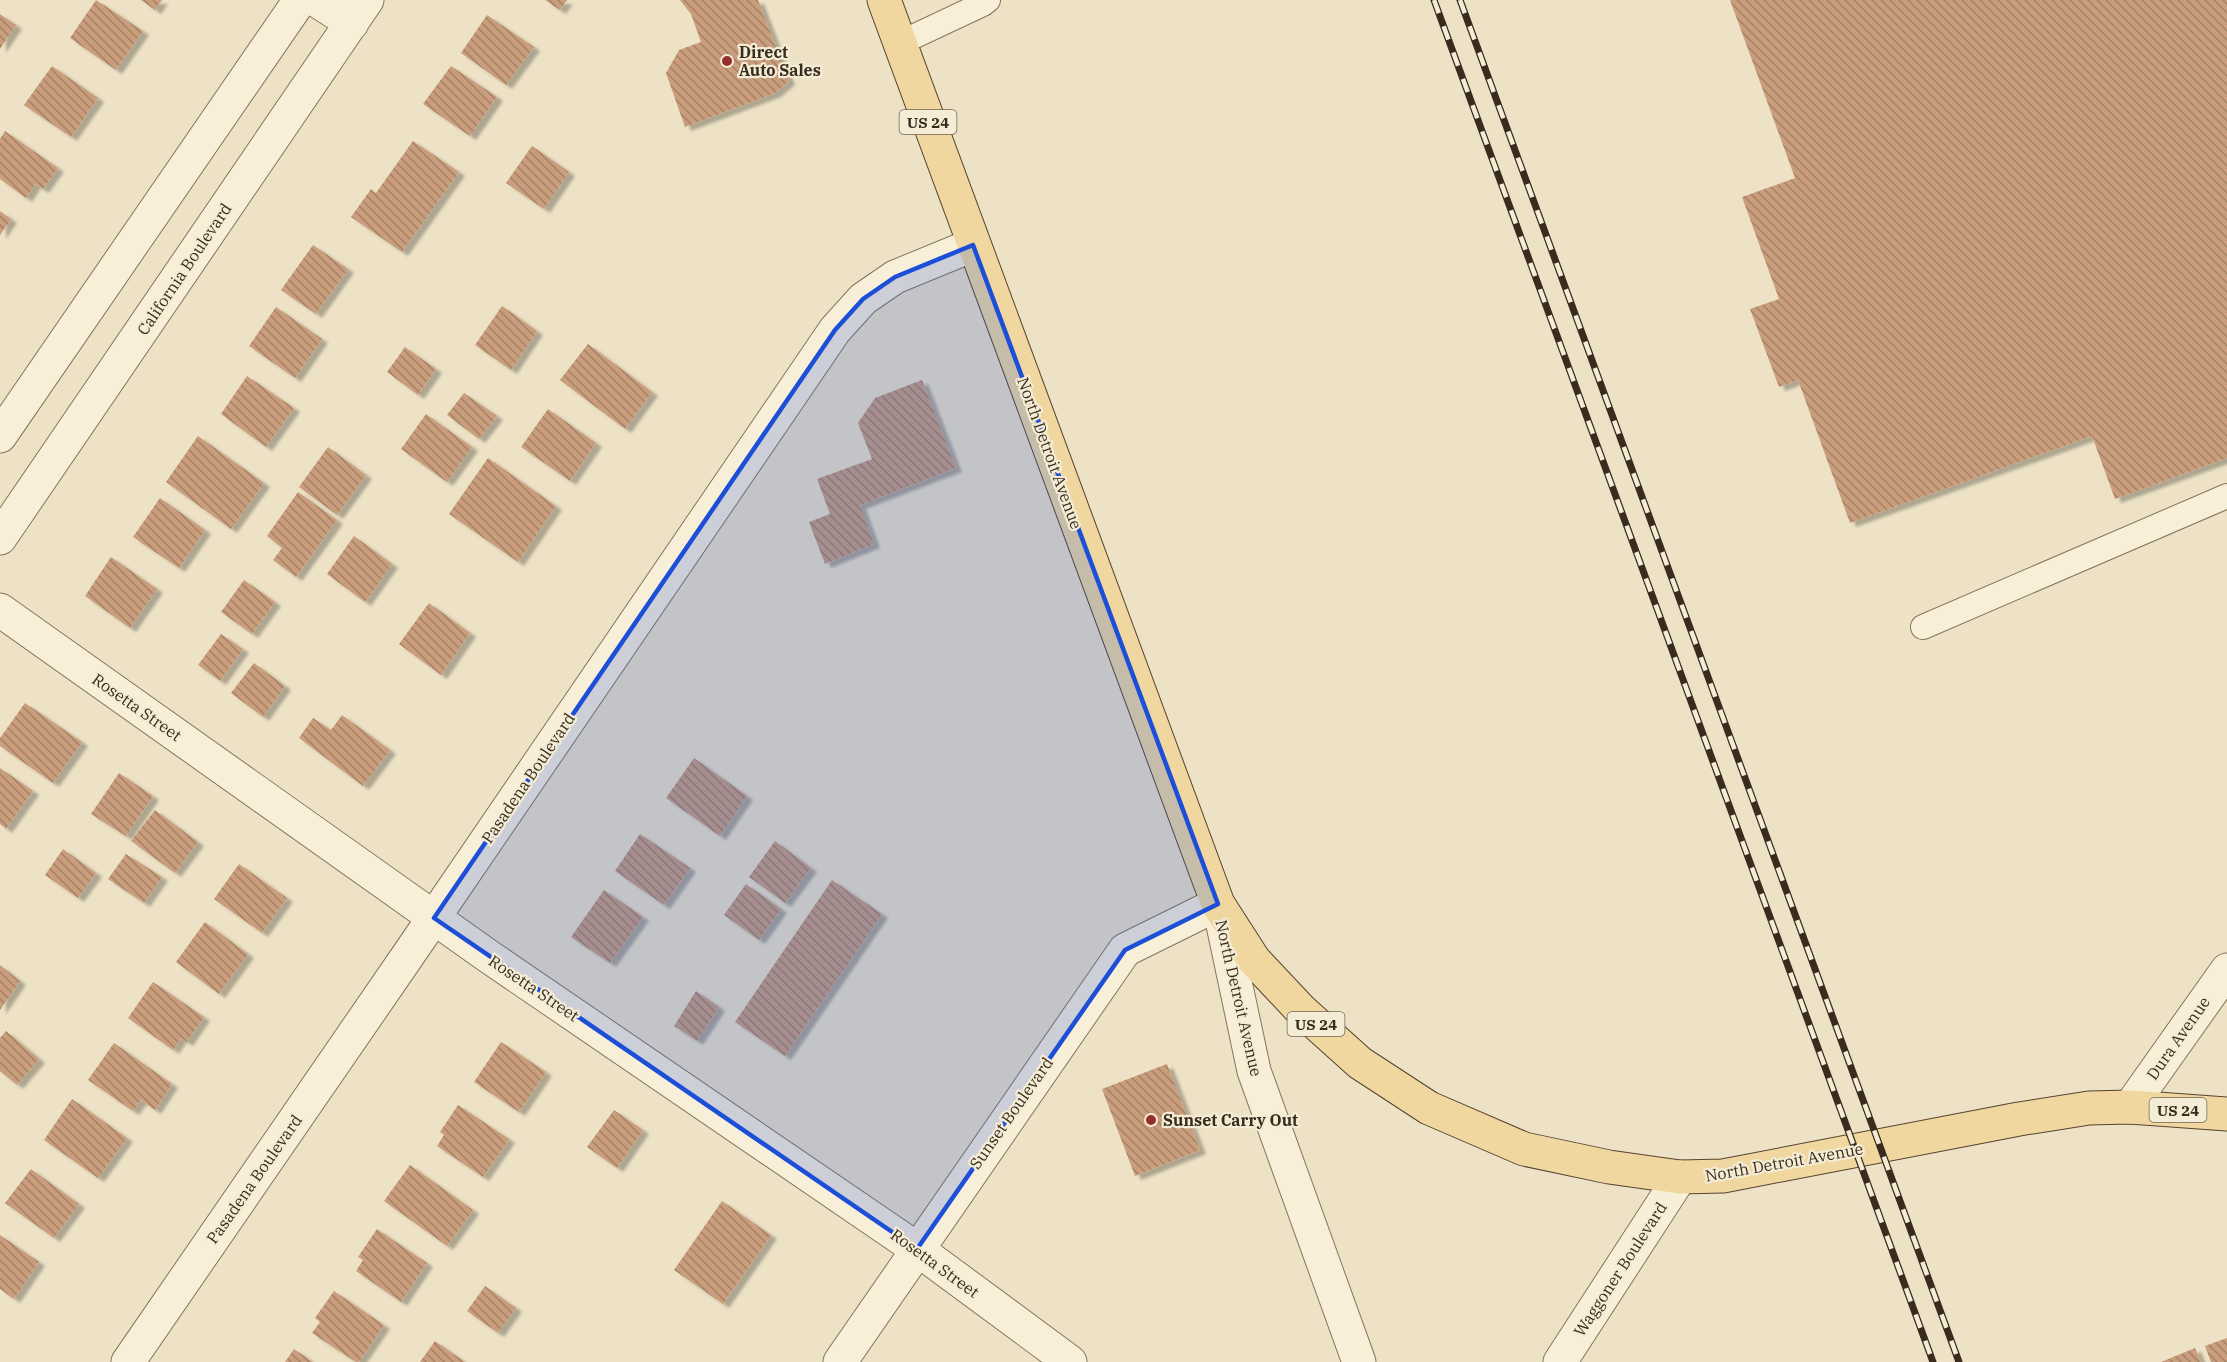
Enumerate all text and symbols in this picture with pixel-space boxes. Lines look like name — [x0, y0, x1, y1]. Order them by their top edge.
place label: Direct Auto Sales — [739, 42, 821, 80]
marker: Direct Auto Sales — [720, 54, 734, 68]
road number: US 24 — [900, 110, 956, 134]
street label: California Boulevard — [132, 199, 236, 339]
street label: North Detroit Avenue — [1013, 374, 1087, 532]
street label: Rosetta Street — [88, 669, 186, 745]
street label: Pasadena Boulevard — [477, 709, 579, 847]
street label: North Detroit Avenue — [1211, 918, 1267, 1078]
street label: Rosetta Street — [485, 951, 583, 1026]
street label: Dura Avenue — [2142, 993, 2214, 1083]
road number: US 24 — [1288, 1012, 1344, 1036]
street label: Sunset Boulevard — [965, 1053, 1057, 1173]
road number: US 24 — [2150, 1098, 2206, 1122]
street label: Pasadena Boulevard — [202, 1110, 306, 1247]
place label: Sunset Carry Out — [1163, 1110, 1298, 1130]
marker: Sunset Carry Out — [1144, 1113, 1158, 1127]
street label: North Detroit Avenue — [1703, 1138, 1865, 1186]
street label: Waggoner Boulevard — [1569, 1198, 1671, 1340]
street label: Rosetta Street — [887, 1224, 983, 1302]

